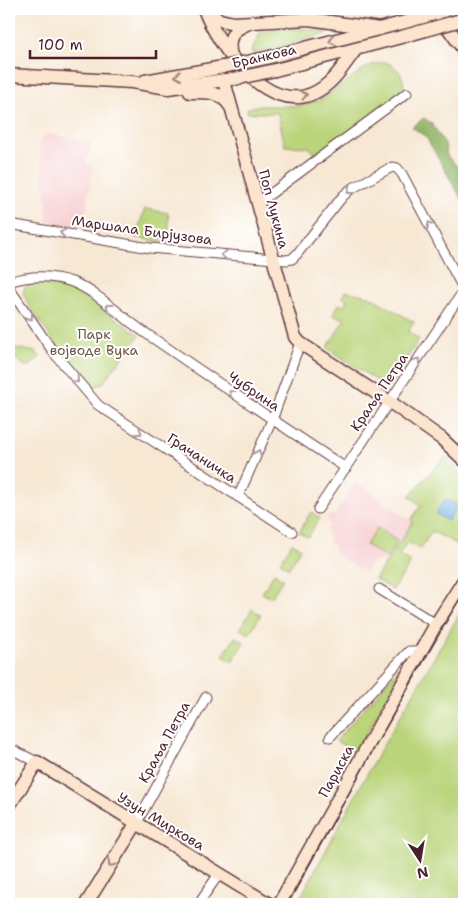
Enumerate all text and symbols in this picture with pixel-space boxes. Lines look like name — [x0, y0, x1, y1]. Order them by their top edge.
scale bar — [30, 28, 156, 60]
text: 100 m — [38, 35, 83, 55]
one-way arrow — [328, 35, 337, 46]
street label: Бранкова — [230, 40, 298, 72]
one-way arrow — [173, 70, 181, 81]
one-way arrow — [299, 91, 308, 101]
street label: Поп Лукина — [255, 168, 293, 251]
one-way arrow — [347, 185, 356, 193]
street label: Маршала Бирјузова — [71, 211, 214, 249]
one-way arrow — [426, 222, 436, 231]
one-way arrow — [59, 229, 67, 239]
one-way arrow — [220, 249, 228, 260]
one-way arrow — [106, 304, 115, 312]
one-way arrow — [24, 312, 33, 321]
park label: Парк војводе Вука — [50, 325, 139, 359]
street label: Краља Петра — [346, 349, 412, 435]
one-way arrow — [411, 358, 420, 367]
street label: Чубрина — [225, 367, 284, 415]
one-way arrow — [70, 374, 79, 383]
one-way arrow — [228, 390, 238, 399]
one-way arrow — [133, 426, 143, 435]
street label: Грачаничка — [164, 429, 240, 487]
one-way arrow — [251, 449, 262, 458]
street label: Краља Петра — [134, 698, 194, 786]
street label: Париска — [314, 741, 358, 801]
street label: Узун Миркова — [114, 788, 208, 854]
north arrow — [396, 836, 446, 886]
one-way arrow — [108, 859, 118, 868]
text: N — [415, 863, 430, 883]

